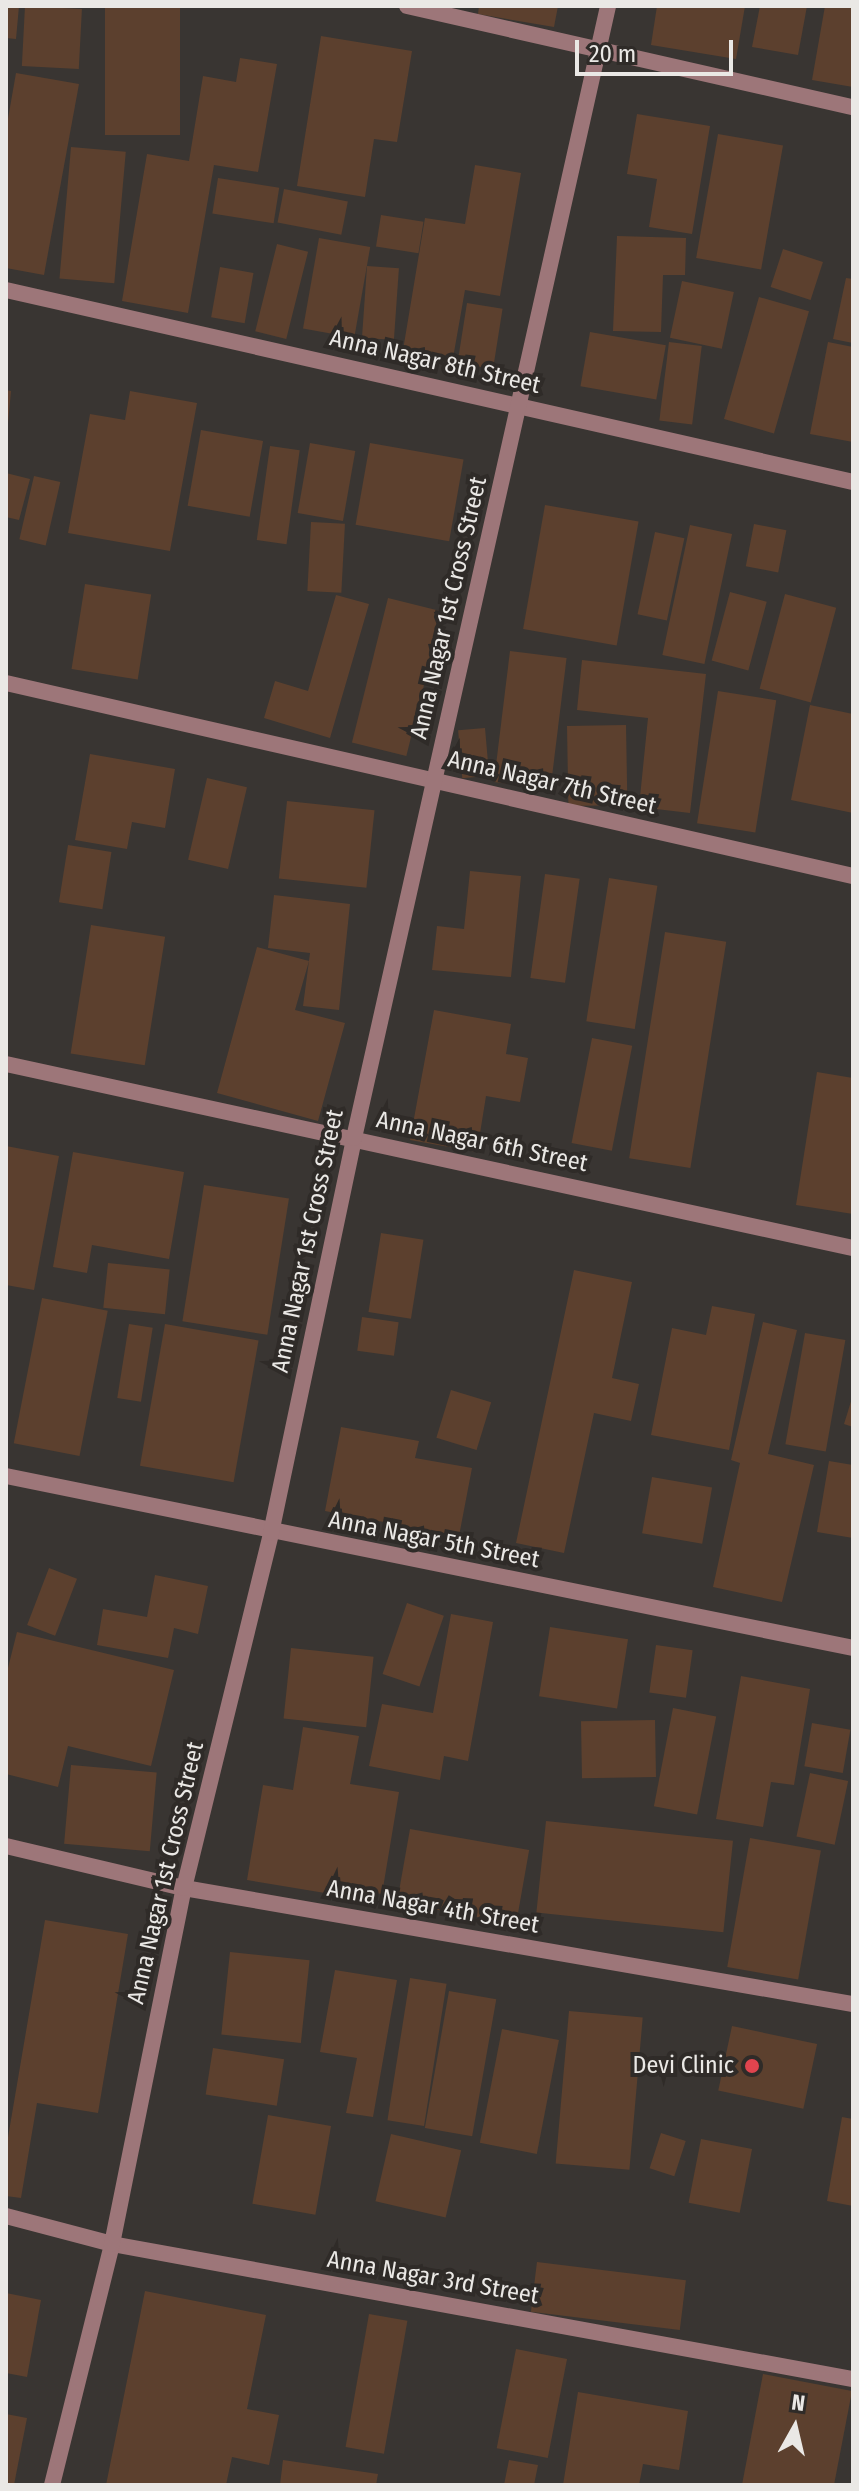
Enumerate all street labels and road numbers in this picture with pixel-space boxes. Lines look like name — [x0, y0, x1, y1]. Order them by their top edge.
street label: Anna Nagar 8th Street — [327, 324, 543, 400]
street label: Anna Nagar 1st Cross Street — [405, 474, 493, 742]
street label: Anna Nagar 7th Street — [445, 745, 659, 821]
street label: Anna Nagar 6th Street — [374, 1106, 590, 1178]
street label: Anna Nagar 1st Cross Street — [266, 1107, 350, 1375]
street label: Anna Nagar 5th Street — [326, 1505, 542, 1575]
street label: Anna Nagar 1st Cross Street — [122, 1739, 210, 2007]
street label: Anna Nagar 4th Street — [325, 1874, 541, 1940]
street label: Anna Nagar 3rd Street — [325, 2245, 541, 2311]

